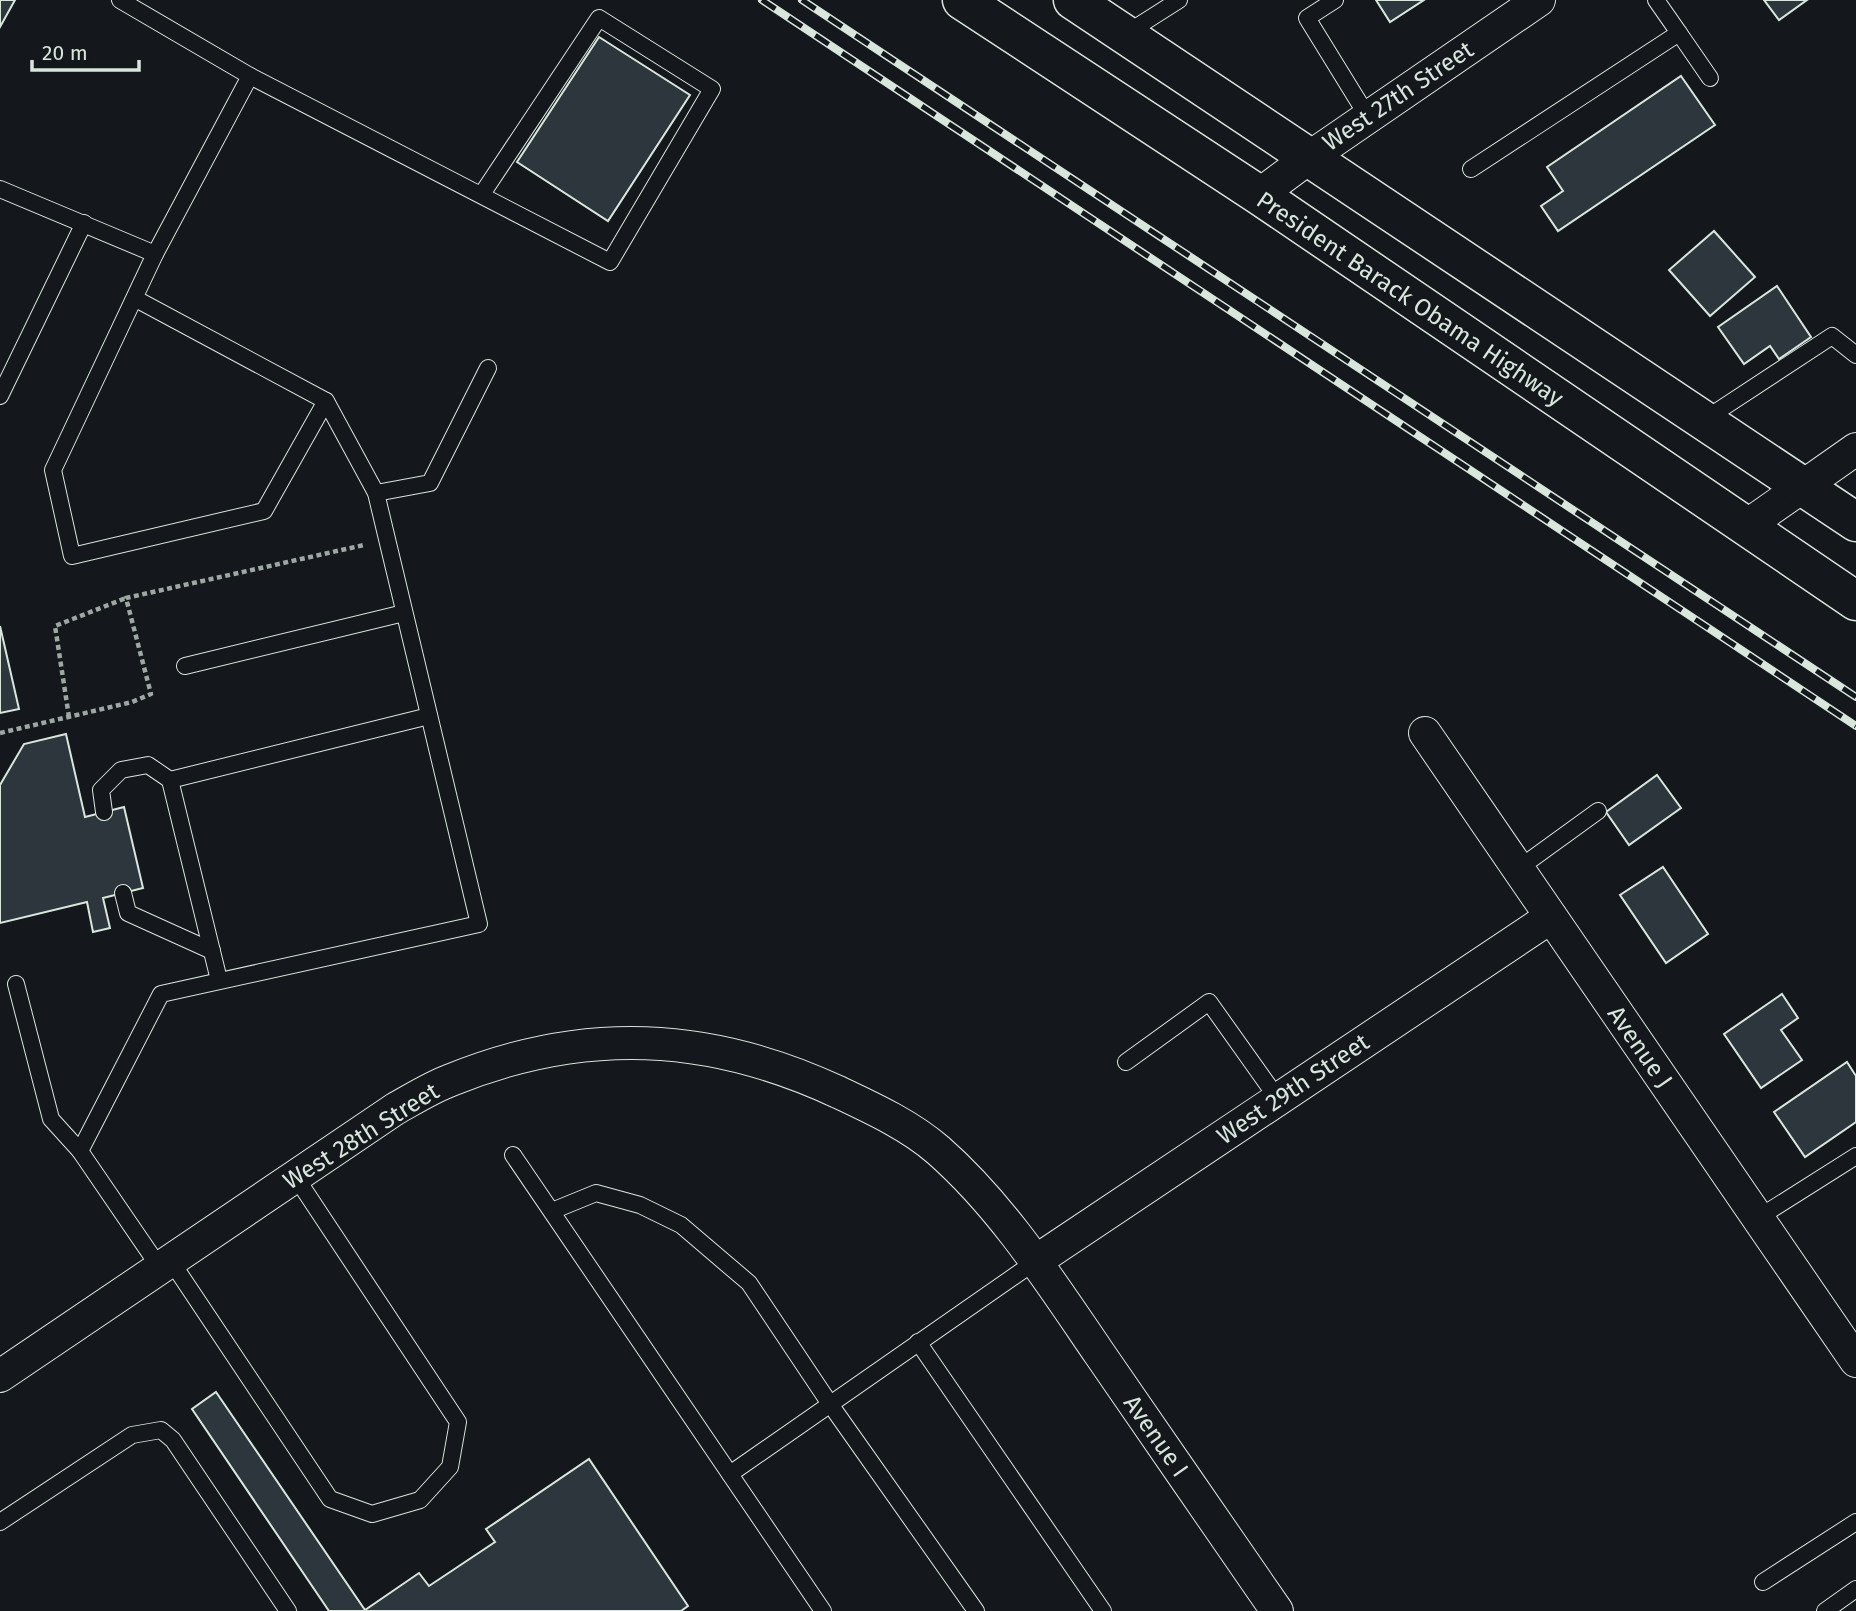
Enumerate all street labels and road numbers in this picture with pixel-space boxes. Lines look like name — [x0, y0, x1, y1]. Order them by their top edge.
street label: West 27th Street — [1317, 35, 1479, 157]
street label: President Barack Obama Highway — [1251, 186, 1569, 412]
street label: Avenue J — [1602, 1001, 1678, 1093]
street label: West 29th Street — [1212, 1028, 1375, 1150]
street label: West 28th Street — [278, 1077, 444, 1195]
street label: Avenue I — [1118, 1390, 1194, 1482]

